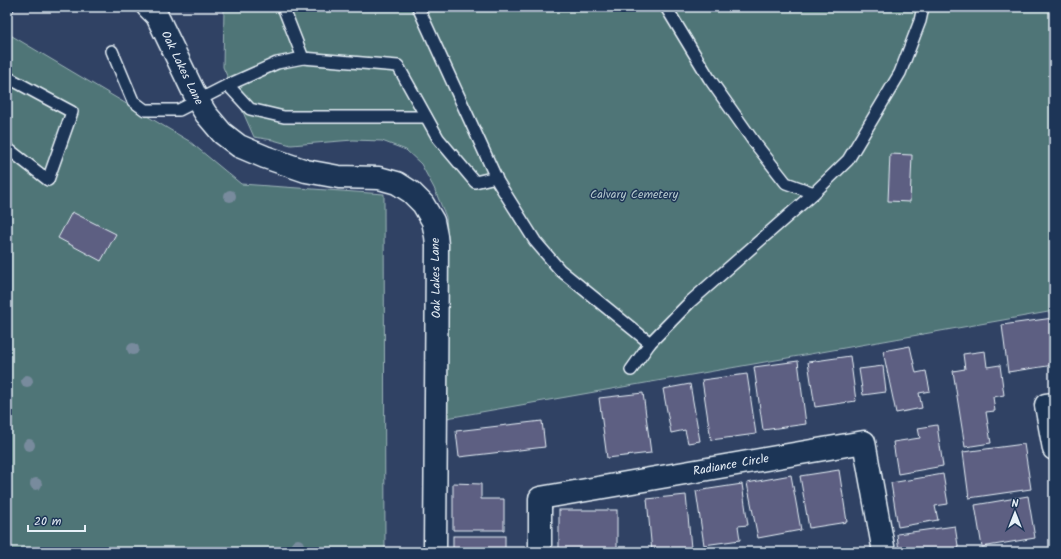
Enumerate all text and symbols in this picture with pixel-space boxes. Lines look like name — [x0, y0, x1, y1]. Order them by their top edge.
street label: Oak Lakes Lane — [156, 28, 208, 109]
park label: Calvary Cemetery — [590, 185, 678, 204]
street label: Oak Lakes Lane — [426, 237, 446, 318]
street label: Radiance Circle — [692, 449, 771, 481]
north arrow — [995, 493, 1035, 533]
text: N — [1012, 495, 1019, 513]
scale bar — [28, 507, 85, 533]
text: 20 m — [34, 512, 62, 531]

